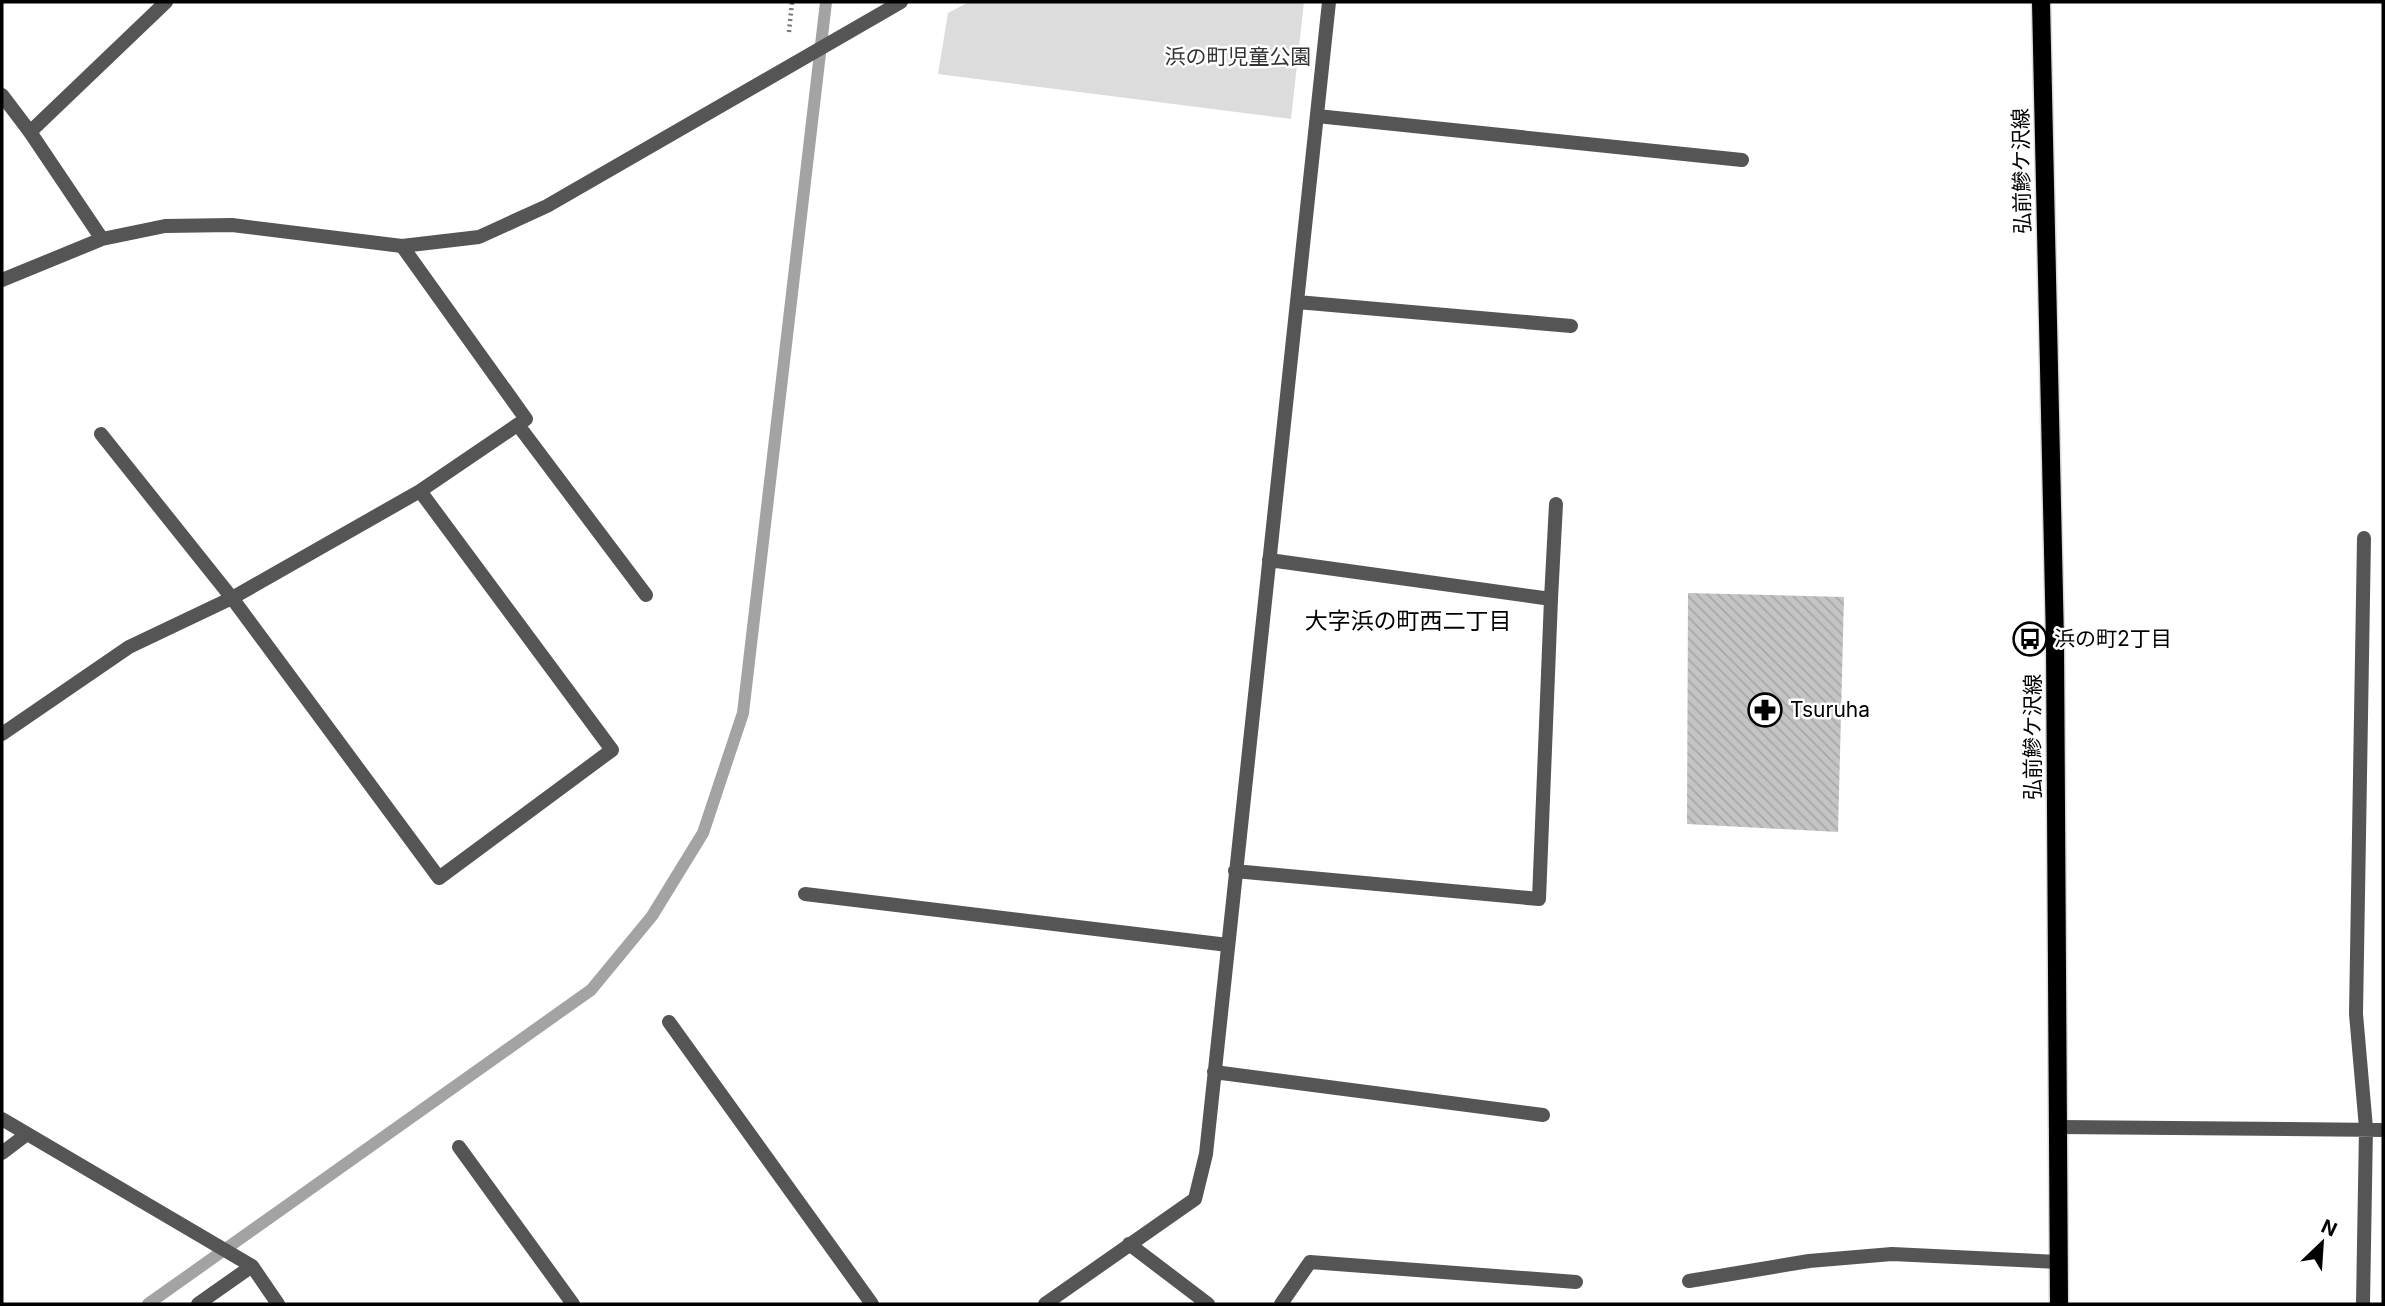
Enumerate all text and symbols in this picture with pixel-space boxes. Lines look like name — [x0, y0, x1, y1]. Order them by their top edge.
park label: 浜の町児童公園 — [1165, 44, 1312, 69]
street label: 弘前鰺ケ沢線 — [2008, 108, 2035, 234]
district label: 大字浜の町西二丁目 — [1305, 607, 1512, 635]
bus stop icon: 浜の町2丁目 — [2011, 620, 2049, 658]
place label: 浜の町2丁目 — [2054, 626, 2172, 651]
street label: 弘前鰺ケ沢線 — [2020, 674, 2045, 800]
pharmacy icon: Tsuruha — [1746, 691, 1784, 729]
place label: Tsuruha — [1790, 697, 1870, 722]
north arrow — [2287, 1208, 2357, 1278]
text: N — [2318, 1215, 2340, 1242]

